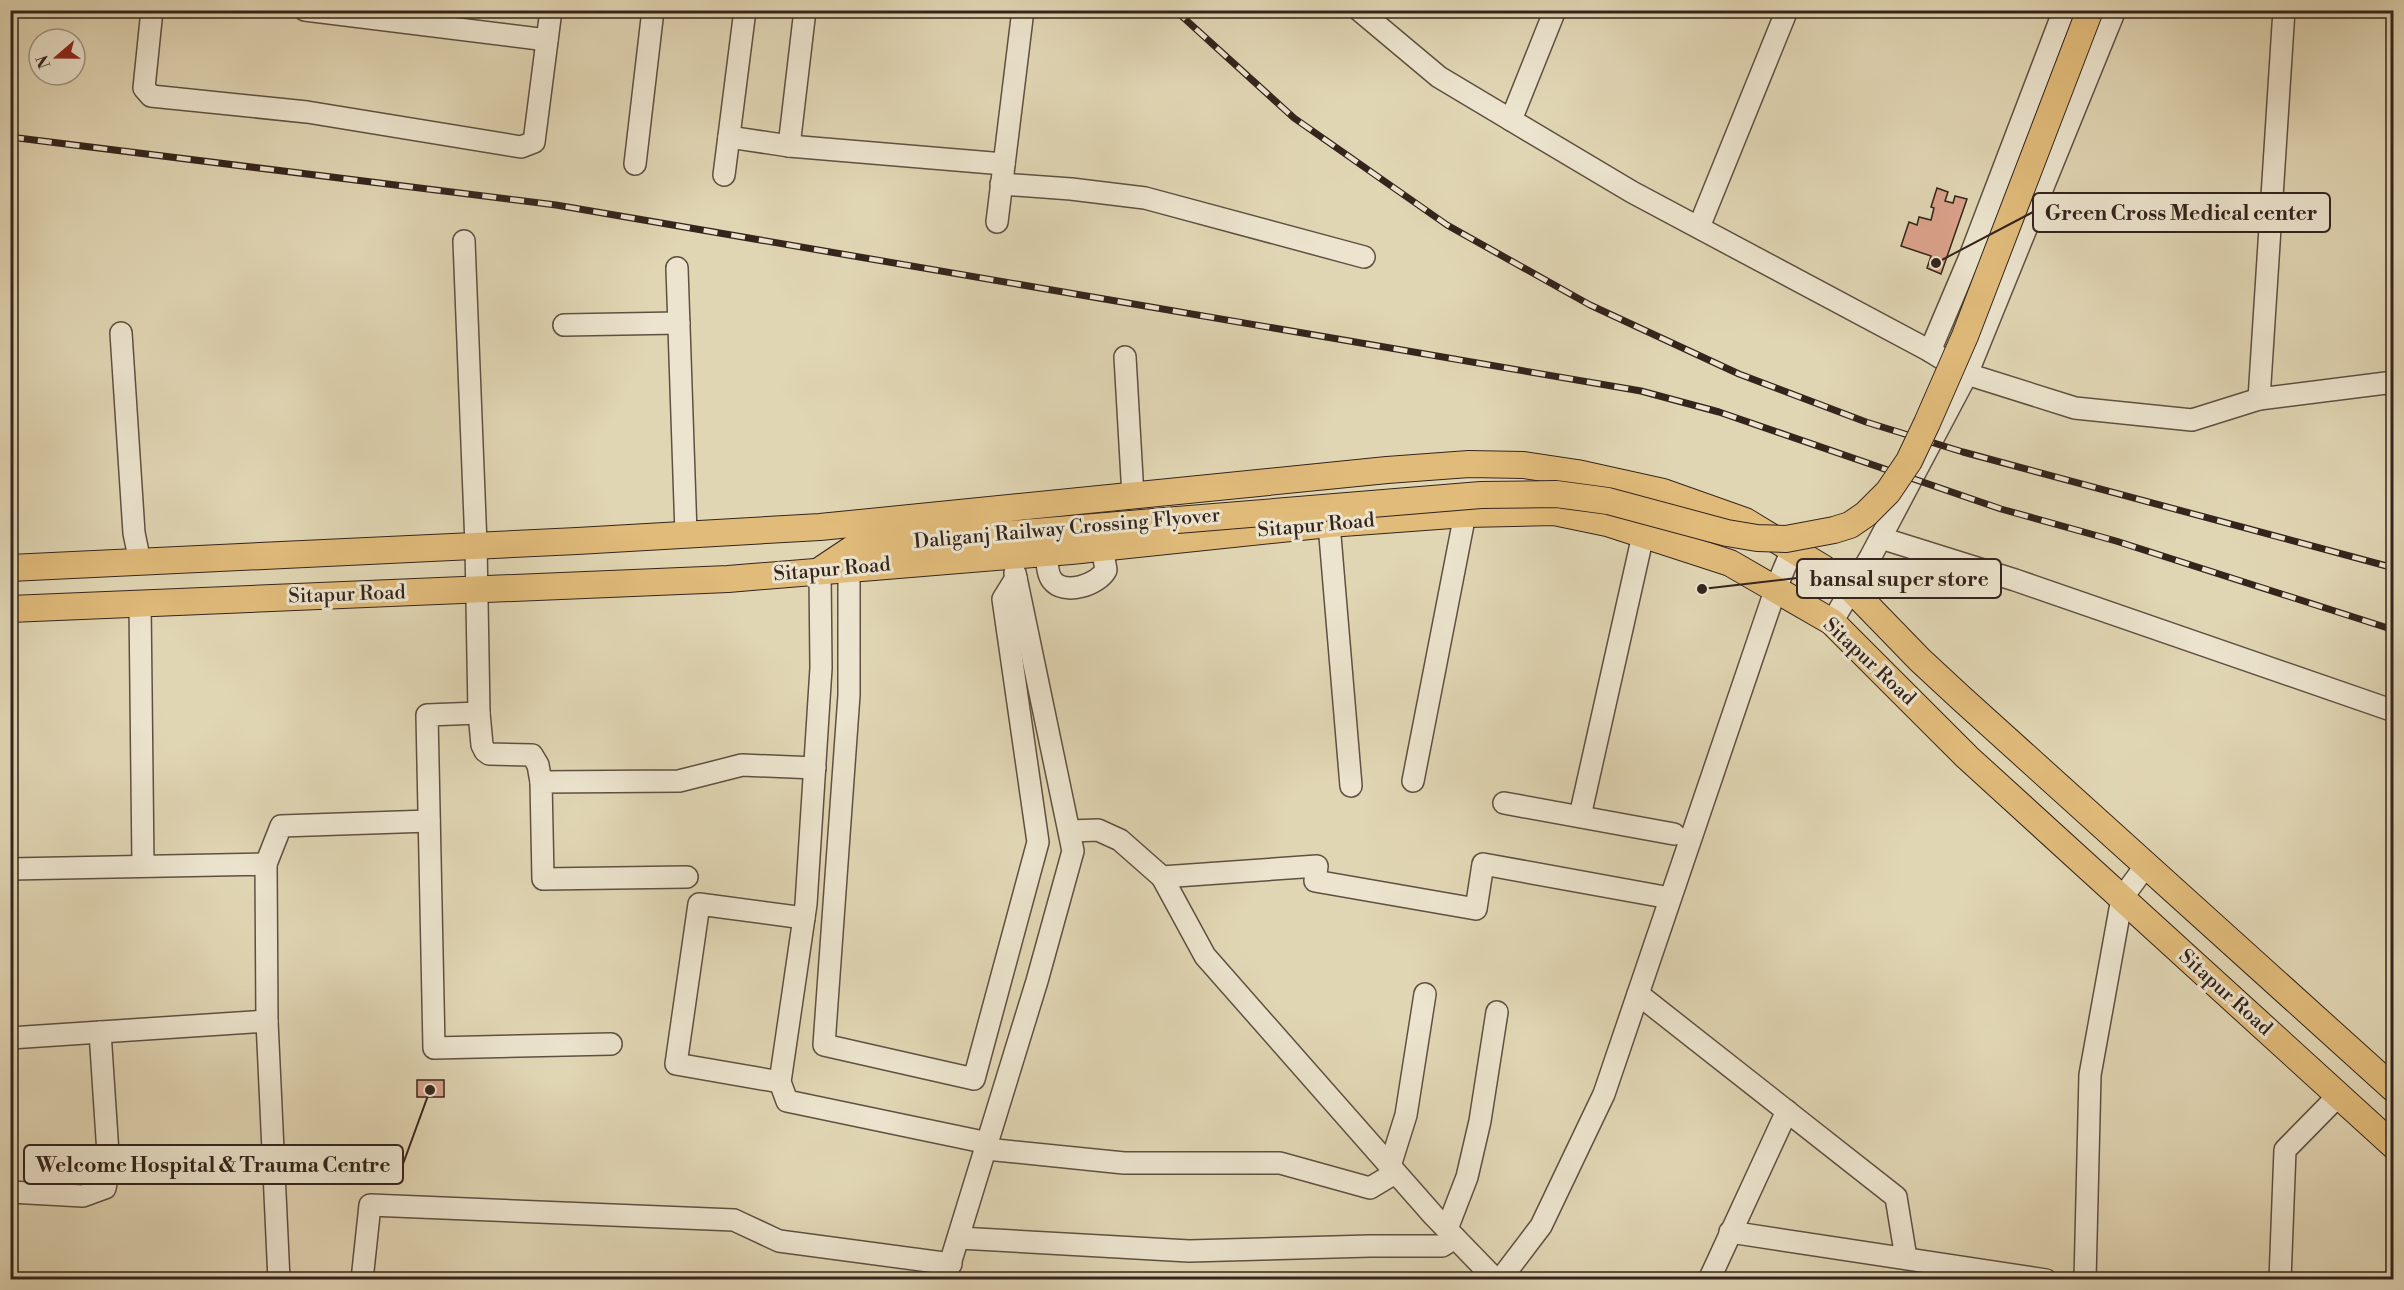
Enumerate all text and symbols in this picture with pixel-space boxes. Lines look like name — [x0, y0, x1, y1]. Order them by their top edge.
north arrow — [27, 27, 87, 87]
text: N — [32, 52, 55, 71]
callout: Green Cross Medical center — [2033, 193, 2330, 232]
text: Green Cross Medical center — [2045, 201, 2317, 227]
street label: Daliganj Railway Crossing Flyover — [913, 503, 1222, 555]
street label: Sitapur Road — [1256, 508, 1376, 544]
street label: Sitapur Road — [772, 552, 892, 588]
callout: bansal super store — [1797, 559, 2001, 598]
text: bansal super store — [1809, 567, 1989, 593]
street label: Sitapur Road — [288, 580, 407, 610]
street label: Sitapur Road — [1818, 613, 1921, 712]
street label: Sitapur Road — [2173, 944, 2277, 1042]
callout: Welcome Hospital & Trauma Centre — [24, 1145, 403, 1184]
text: Welcome Hospital & Trauma Centre — [34, 1153, 391, 1179]

